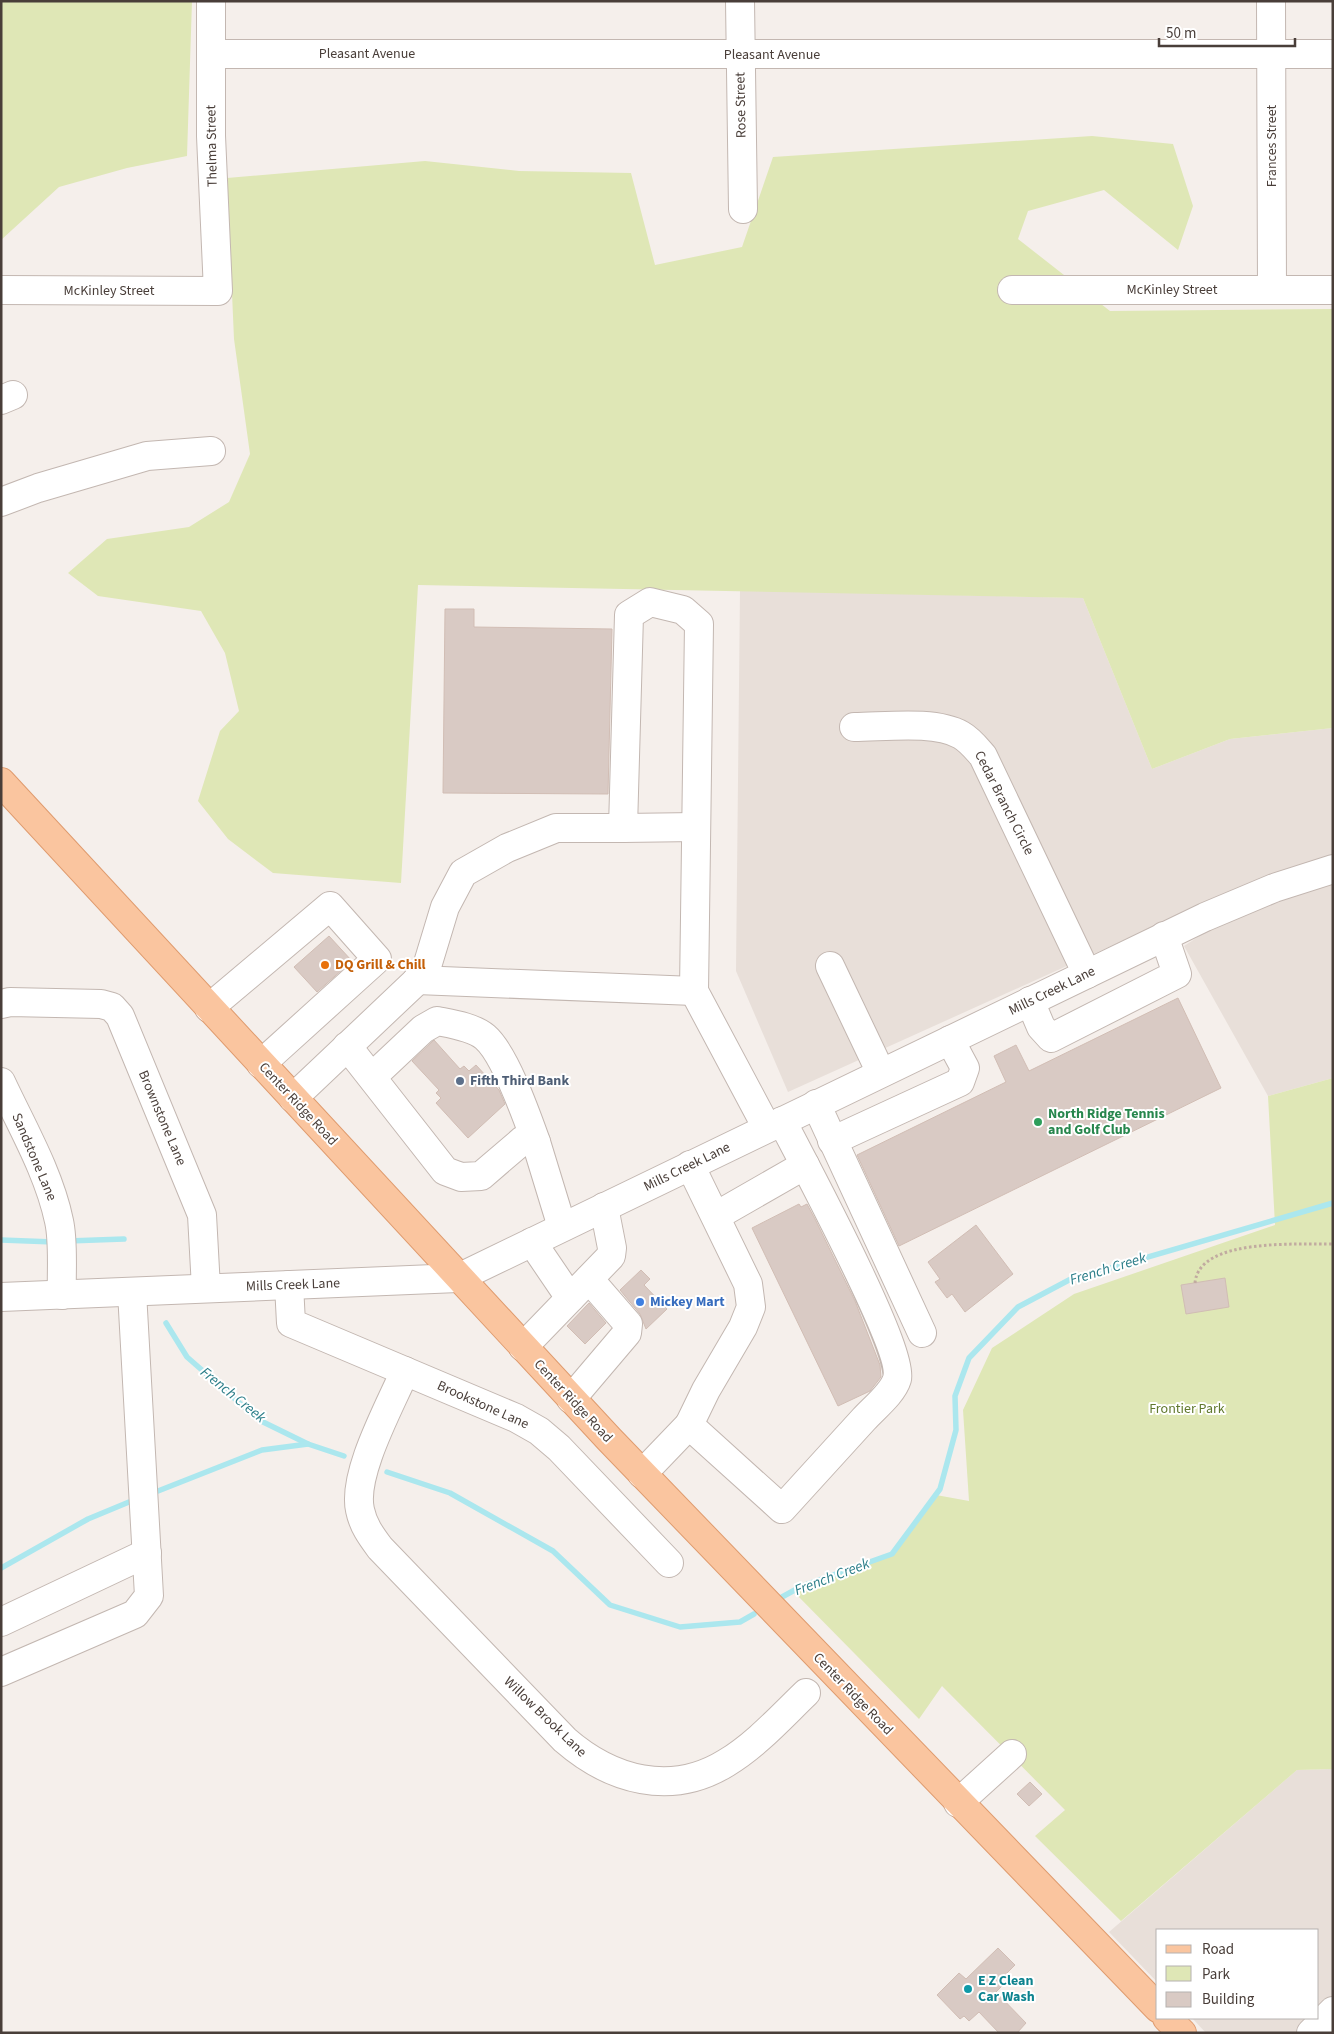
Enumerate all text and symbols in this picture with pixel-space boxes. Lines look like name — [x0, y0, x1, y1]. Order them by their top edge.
scale bar — [1159, 15, 1295, 47]
text: 50 m — [1166, 23, 1196, 44]
street label: Pleasant Avenue — [319, 44, 415, 64]
street label: Pleasant Avenue — [724, 45, 820, 65]
street label: Rose Street — [730, 72, 752, 138]
street label: Thelma Street — [201, 104, 223, 187]
street label: Frances Street — [1262, 104, 1282, 187]
street label: McKinley Street — [1127, 280, 1218, 300]
street label: McKinley Street — [64, 281, 155, 301]
street label: Cedar Branch Circle — [969, 747, 1039, 859]
place label: DQ Grill & Chill — [335, 955, 426, 975]
marker: DQ Grill & Chill — [319, 959, 331, 971]
street label: Mills Creek Lane — [1005, 961, 1099, 1021]
street label: Center Ridge Road — [254, 1058, 342, 1150]
street label: Brownstone Lane — [133, 1067, 191, 1169]
place label: Fifth Third Bank — [470, 1071, 569, 1091]
marker: Fifth Third Bank — [454, 1075, 466, 1087]
place label: North Ridge Tennis and Golf Club — [1048, 1104, 1165, 1140]
street label: Sandstone Lane — [7, 1110, 61, 1204]
marker: North Ridge Tennis and Golf Club — [1032, 1116, 1044, 1128]
street label: Mills Creek Lane — [640, 1137, 734, 1197]
water label: French Creek — [1067, 1247, 1150, 1291]
street label: Mills Creek Lane — [246, 1273, 340, 1297]
place label: Mickey Mart — [650, 1292, 725, 1312]
marker: Mickey Mart — [634, 1296, 646, 1308]
street label: Center Ridge Road — [529, 1355, 617, 1447]
water label: French Creek — [196, 1362, 271, 1429]
street label: Brookstone Lane — [434, 1376, 532, 1434]
park label: Frontier Park — [1149, 1399, 1225, 1419]
water label: French Creek — [791, 1553, 873, 1601]
street label: Center Ridge Road — [808, 1648, 898, 1740]
street label: Willow Brook Lane — [499, 1672, 591, 1762]
legend — [1156, 1929, 1319, 2019]
text: Road — [1202, 1939, 1234, 1960]
text: Park — [1202, 1964, 1231, 1985]
place label: E Z Clean Car Wash — [978, 1971, 1035, 2007]
marker: E Z Clean Car Wash — [962, 1983, 974, 1995]
text: Building — [1202, 1989, 1255, 2010]

